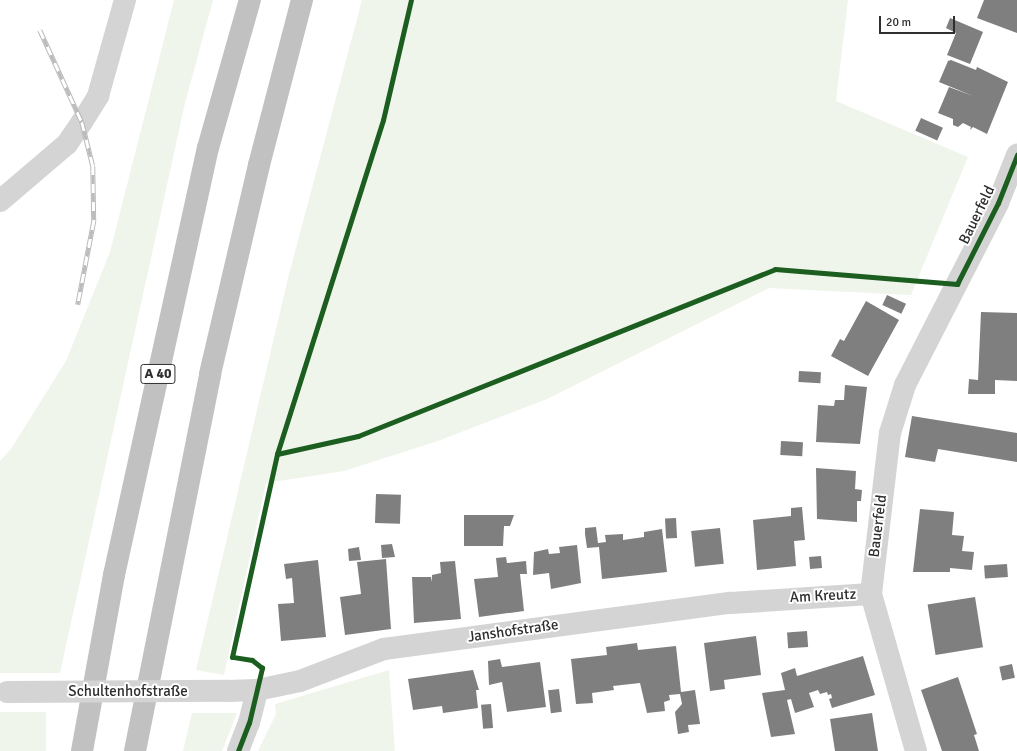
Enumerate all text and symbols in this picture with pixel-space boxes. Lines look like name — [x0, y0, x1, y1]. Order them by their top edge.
scale bar — [881, 8, 957, 34]
text: 20 m — [886, 15, 911, 30]
street label: Bauerfeld — [955, 183, 999, 247]
road number: A 40 — [140, 362, 176, 386]
street label: Bauerfeld — [865, 494, 891, 558]
street label: Am Kreutz — [789, 585, 857, 607]
street label: Janshofstraße — [467, 616, 559, 646]
street label: Schultenhofstraße — [68, 683, 188, 701]

